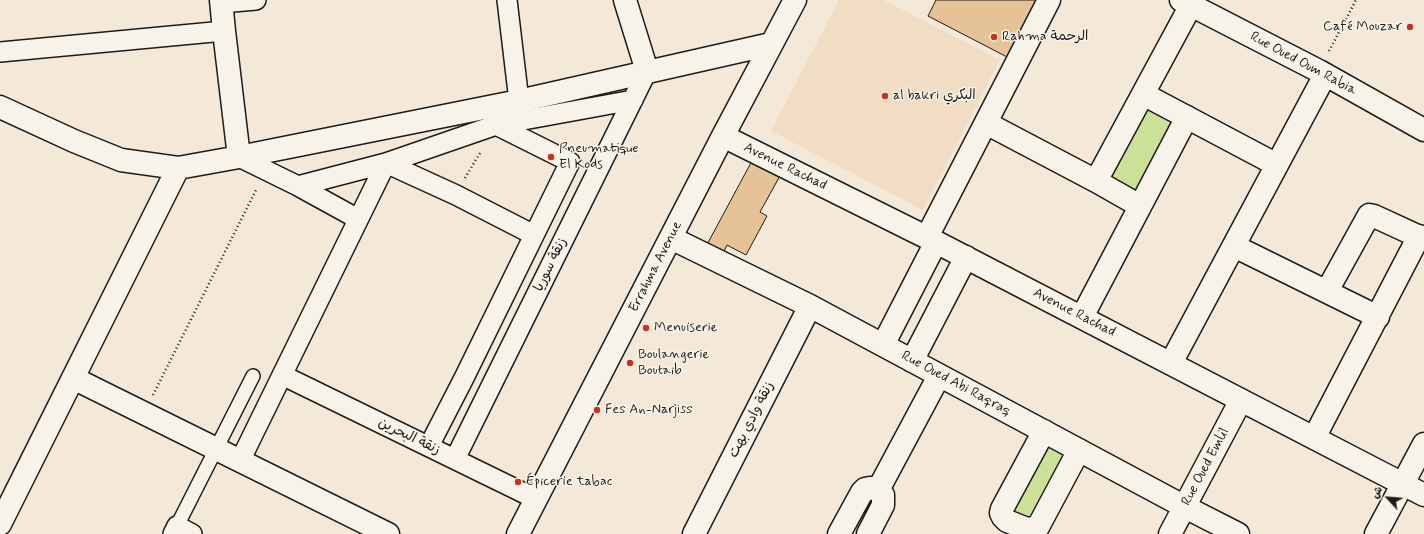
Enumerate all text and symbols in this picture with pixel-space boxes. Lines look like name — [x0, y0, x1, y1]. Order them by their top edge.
place label: Café Mouzar — [1323, 19, 1402, 35]
marker: Café Mouzar — [1405, 22, 1415, 32]
place label: Rahma الرحمة — [1002, 29, 1089, 45]
street label: Rue Oued Oum Rabia — [1247, 29, 1359, 99]
marker: Rahma الرحمة — [989, 32, 999, 42]
place label: al bakri البكري — [893, 88, 976, 104]
marker: al bakri البكري — [880, 91, 890, 101]
street label: Avenue Rachad — [741, 140, 829, 194]
place label: Pneumatique El Kods — [559, 141, 639, 174]
marker: Pneumatique El Kods — [546, 152, 556, 162]
street label: Errahma Avenue — [626, 219, 686, 315]
street label: زنقة سوريا — [531, 235, 571, 295]
street label: Avenue Rachad — [1030, 285, 1118, 341]
place label: Menuiserie — [654, 320, 717, 336]
marker: Menuiserie — [641, 323, 651, 333]
place label: Boulangerie Boutaib — [638, 347, 709, 380]
street label: Rue Oued Abi Raqraq — [898, 348, 1014, 420]
marker: Boulangerie Boutaib — [625, 358, 635, 368]
street label: زنقة وادي بهت — [726, 379, 778, 461]
place label: Fes An-Narjiss — [605, 402, 693, 418]
marker: Fes An-Narjiss — [592, 405, 602, 415]
street label: زنقة البحرين — [375, 415, 443, 459]
street label: Rue Oued Emlil — [1178, 425, 1234, 509]
place label: Épicerie tabac — [526, 474, 612, 490]
marker: Épicerie tabac — [513, 477, 523, 487]
north arrow — [1368, 478, 1408, 518]
text: ش — [1368, 484, 1386, 501]

